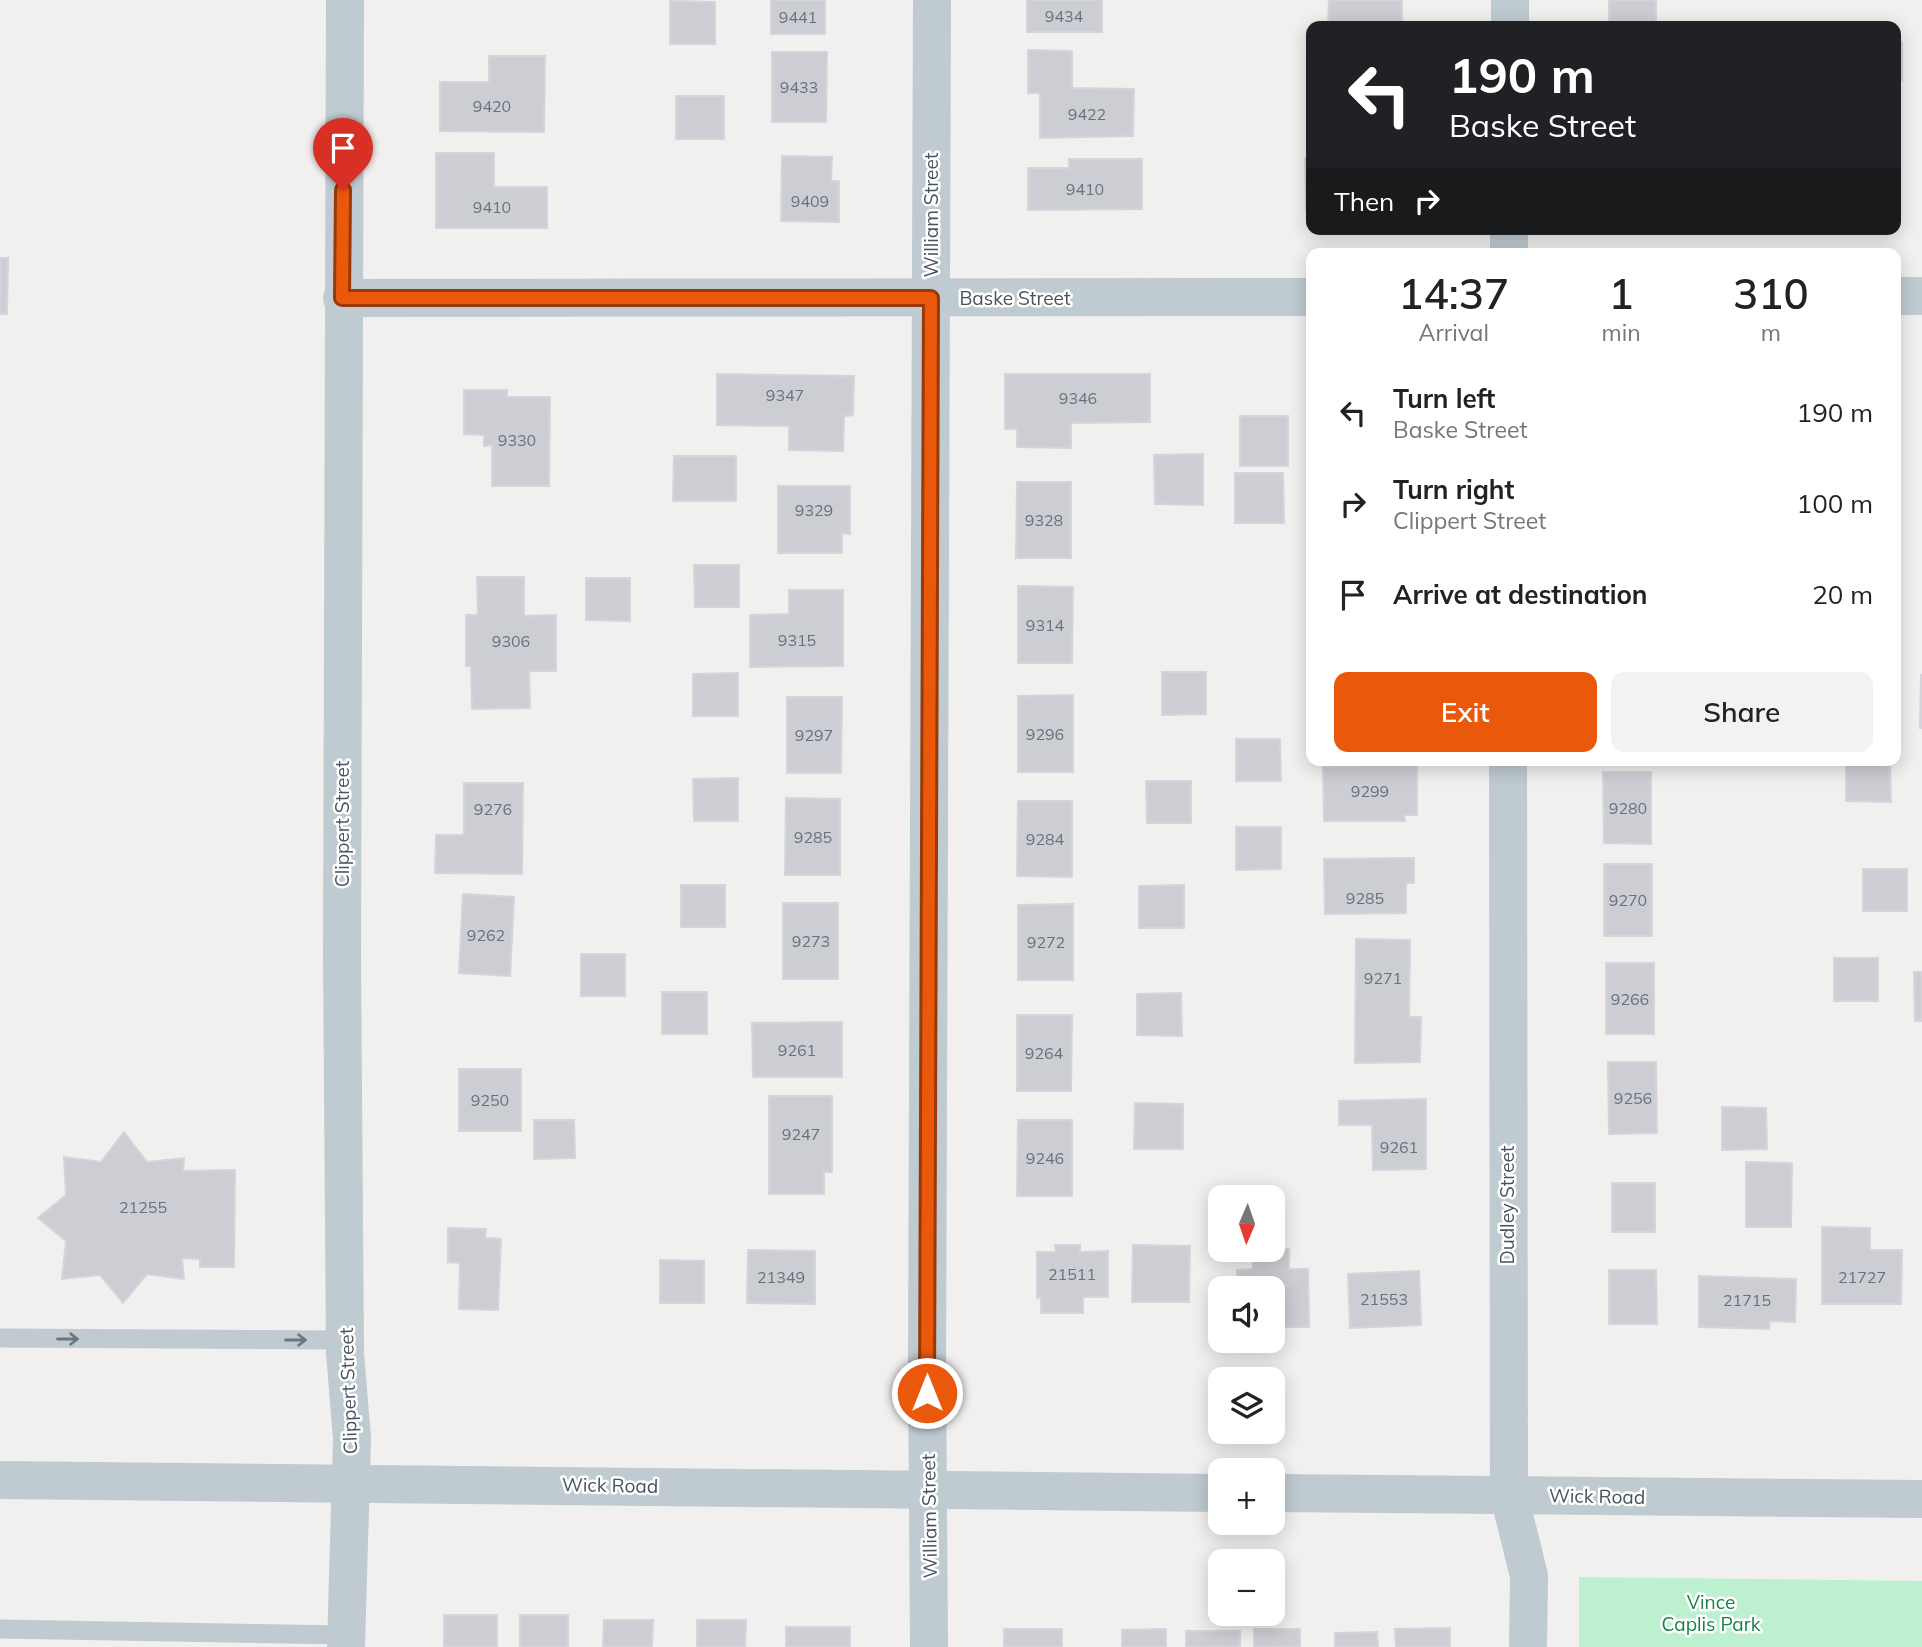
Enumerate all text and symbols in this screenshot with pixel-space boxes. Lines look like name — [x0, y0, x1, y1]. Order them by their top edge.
house number: 9434 — [1045, 6, 1084, 26]
house number: 9441 — [779, 7, 817, 27]
text: 190 m — [1449, 44, 1595, 105]
icon: left — [1334, 49, 1425, 140]
house number: 9433 — [780, 77, 818, 97]
house number: 9420 — [473, 96, 511, 116]
house number: 9422 — [1068, 104, 1106, 124]
text: Baske Street — [1449, 105, 1636, 145]
pin — [313, 118, 373, 190]
icon: arrive — [324, 129, 362, 167]
street label: William Street — [919, 152, 943, 277]
house number: 9410 — [1066, 179, 1104, 199]
icon: right — [1408, 182, 1446, 220]
text: Then — [1334, 185, 1394, 218]
house number: 9409 — [791, 191, 829, 211]
house number: 9410 — [473, 197, 511, 217]
text: 14:37 — [1398, 267, 1509, 320]
text: 1 — [1608, 267, 1634, 320]
text: 310 — [1733, 267, 1809, 320]
street label: Baske Street — [959, 286, 1071, 310]
text: Arrival — [1419, 318, 1489, 347]
text: min — [1601, 318, 1641, 347]
text: m — [1761, 318, 1781, 347]
text: Turn left — [1393, 382, 1495, 415]
house number: 9347 — [766, 385, 804, 405]
house number: 9346 — [1059, 388, 1097, 408]
icon: left — [1334, 394, 1372, 432]
text: 190 m — [1797, 396, 1873, 429]
text: Baske Street — [1393, 415, 1528, 444]
house number: 9330 — [498, 430, 536, 450]
text: Turn right — [1393, 473, 1514, 506]
icon: right — [1334, 485, 1372, 523]
text: 100 m — [1797, 487, 1873, 520]
house number: 9329 — [795, 500, 833, 520]
text: Clippert Street — [1393, 506, 1546, 535]
house number: 9328 — [1025, 510, 1063, 530]
icon: arrive — [1334, 576, 1372, 614]
text: Arrive at destination — [1393, 578, 1648, 611]
text: 20 m — [1812, 578, 1873, 611]
house number: 9314 — [1026, 615, 1065, 635]
house number: 9315 — [778, 630, 816, 650]
house number: 9306 — [492, 631, 530, 651]
button: Exit — [1334, 672, 1597, 752]
button: Share — [1611, 672, 1873, 752]
house number: 9296 — [1026, 724, 1064, 744]
house number: 9297 — [795, 725, 833, 745]
street label: Clippert Street — [330, 760, 354, 887]
house number: 9299 — [1351, 781, 1389, 801]
house number: 9280 — [1609, 798, 1647, 818]
house number: 9276 — [474, 799, 512, 819]
house number: 9285 — [794, 827, 832, 847]
house number: 9284 — [1026, 829, 1065, 849]
house number: 9285 — [1346, 888, 1384, 908]
house number: 9270 — [1609, 890, 1647, 910]
house number: 9262 — [467, 925, 505, 945]
house number: 9273 — [792, 931, 830, 951]
house number: 9272 — [1027, 932, 1065, 952]
house number: 9271 — [1364, 968, 1402, 988]
house number: 9266 — [1611, 989, 1649, 1009]
house number: 9261 — [778, 1040, 816, 1060]
house number: 9264 — [1025, 1043, 1064, 1063]
house number: 9256 — [1614, 1088, 1652, 1108]
house number: 9250 — [471, 1090, 509, 1110]
house number: 9247 — [782, 1124, 820, 1144]
house number: 9261 — [1380, 1137, 1418, 1157]
street label: Dudley Street — [1495, 1145, 1519, 1264]
house number: 9246 — [1026, 1148, 1064, 1168]
north arrow — [1208, 1185, 1284, 1262]
map controls — [1208, 1185, 1285, 1626]
house number: 21255 — [119, 1197, 167, 1217]
house number: 21511 — [1048, 1264, 1096, 1284]
house number: 21349 — [757, 1267, 805, 1287]
house number: 21727 — [1838, 1267, 1886, 1287]
button: sound — [1208, 1276, 1285, 1353]
house number: 21553 — [1360, 1289, 1408, 1309]
house number: 21715 — [1723, 1290, 1771, 1310]
street label: Clippert Street — [334, 1327, 362, 1455]
one-way arrow — [56, 1332, 79, 1346]
one-way arrow — [284, 1333, 307, 1347]
position arrow — [890, 1356, 964, 1430]
button: layers — [1208, 1367, 1285, 1444]
street label: William Street — [916, 1453, 942, 1579]
button: + — [1208, 1458, 1285, 1535]
street label: Wick Road — [562, 1472, 658, 1498]
street label: Wick Road — [1549, 1483, 1645, 1509]
button: − — [1208, 1549, 1285, 1626]
park label: Vince Caplis Park — [1662, 1590, 1761, 1636]

